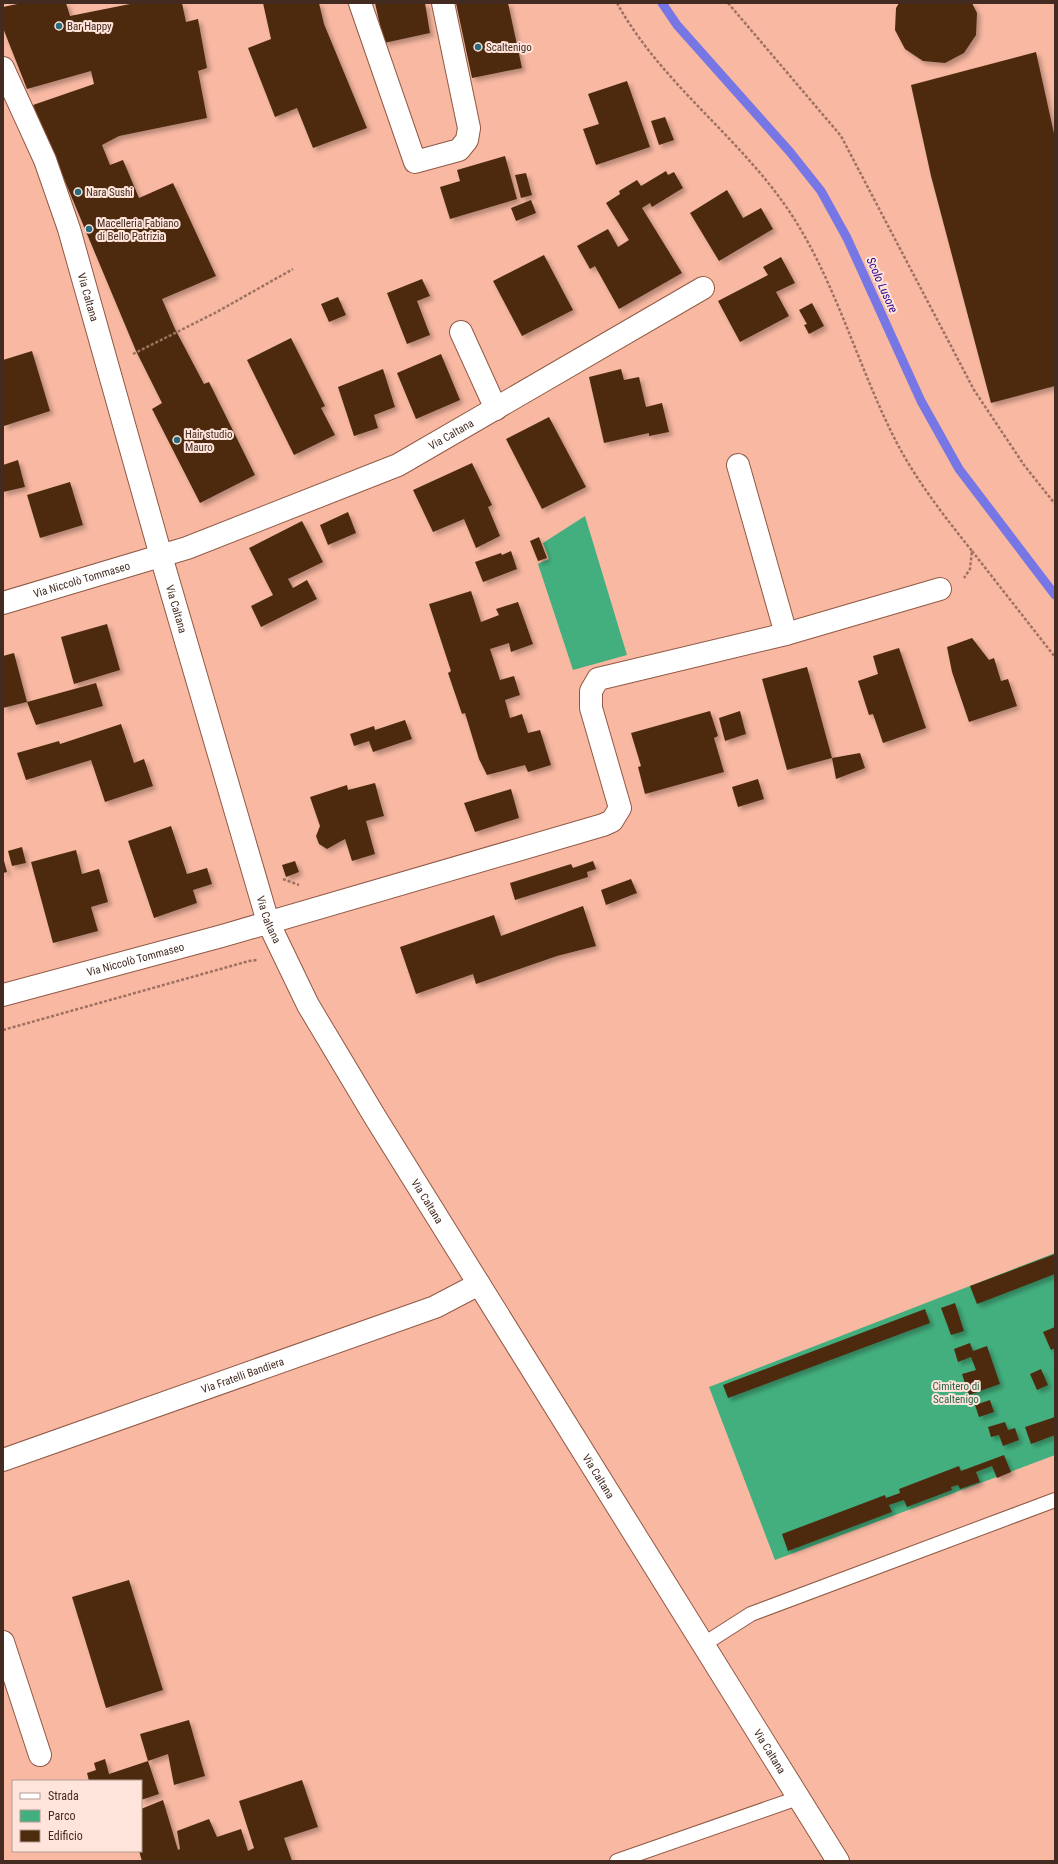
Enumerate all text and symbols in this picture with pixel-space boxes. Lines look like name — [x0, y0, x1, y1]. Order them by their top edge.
place label: Bar Happy — [67, 20, 112, 33]
marker: Bar Happy — [54, 21, 64, 31]
place label: Scaltenigo — [486, 41, 532, 54]
marker: Scaltenigo — [473, 42, 483, 52]
place label: Nara Sushi — [86, 186, 133, 199]
marker: Nara Sushi — [73, 187, 83, 197]
place label: Macelleria Fabiano di Bello Patrizia — [97, 217, 180, 243]
marker: Macelleria Fabiano di Bello Patrizia — [84, 224, 94, 234]
water label: Scolo Lusore — [864, 255, 901, 315]
street label: Via Caltana — [75, 271, 101, 323]
street label: Via Caltana — [426, 416, 476, 452]
place label: Hair studio Mauro — [185, 428, 233, 454]
marker: Hair studio Mauro — [172, 435, 182, 445]
street label: Via Niccolò Tommaseo — [32, 559, 132, 600]
street label: Via Caltana — [163, 583, 190, 635]
street label: Via Caltana — [254, 894, 284, 945]
street label: Via Niccolò Tommaseo — [85, 940, 186, 979]
street label: Via Caltana — [409, 1177, 446, 1226]
street label: Via Fratelli Bandiera — [199, 1355, 286, 1396]
park label: Cimitero di Scaltenigo — [932, 1380, 980, 1406]
street label: Via Caltana — [580, 1452, 617, 1501]
street label: Via Caltana — [751, 1727, 788, 1776]
legend — [12, 1780, 142, 1852]
text: Strada — [48, 1789, 79, 1803]
text: Parco — [48, 1809, 75, 1823]
text: Edificio — [48, 1829, 83, 1843]

